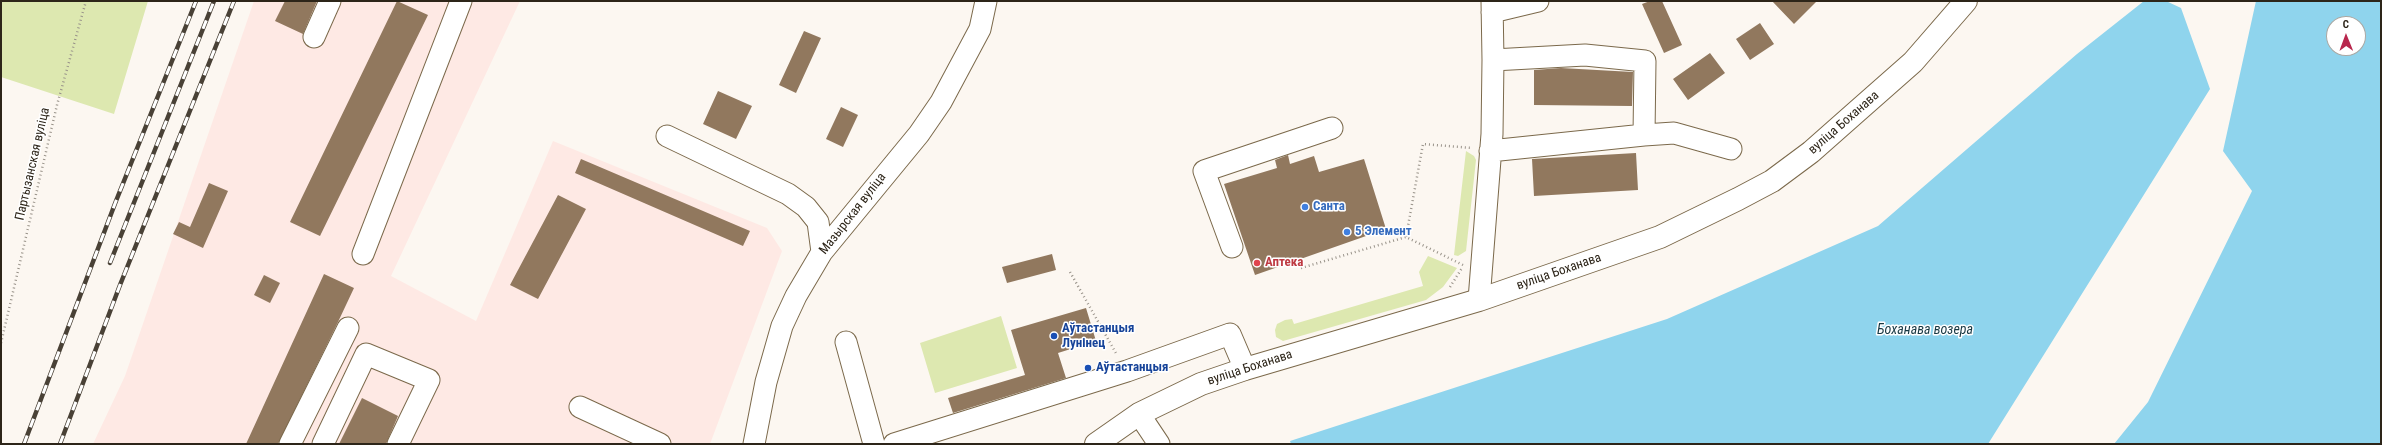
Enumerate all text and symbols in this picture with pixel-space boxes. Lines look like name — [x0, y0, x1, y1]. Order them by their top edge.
north arrow — [2326, 16, 2366, 56]
text: С — [2343, 18, 2349, 31]
street label: вуліца Боханава — [1806, 88, 1882, 158]
street label: Партызанская вуліца — [12, 106, 54, 222]
street label: Мазырская вуліца — [816, 170, 890, 258]
place label: Санта — [1313, 199, 1345, 215]
marker: Санта — [1300, 202, 1310, 212]
place label: 5 Элемент — [1355, 224, 1412, 240]
marker: 5 Элемент — [1342, 227, 1352, 237]
street label: вуліца Боханава — [1515, 250, 1603, 294]
place label: Аптека — [1265, 255, 1303, 271]
marker: Аптека — [1252, 258, 1262, 268]
place label: Аўтастанцыя Лунінец — [1062, 321, 1135, 352]
water label: Боханава возера — [1877, 322, 1973, 338]
marker: Аўтастанцыя Лунінец — [1049, 331, 1059, 341]
street label: вуліца Боханава — [1206, 347, 1294, 389]
place label: Аўтастанцыя — [1096, 360, 1169, 376]
marker: Аўтастанцыя — [1083, 363, 1093, 373]

